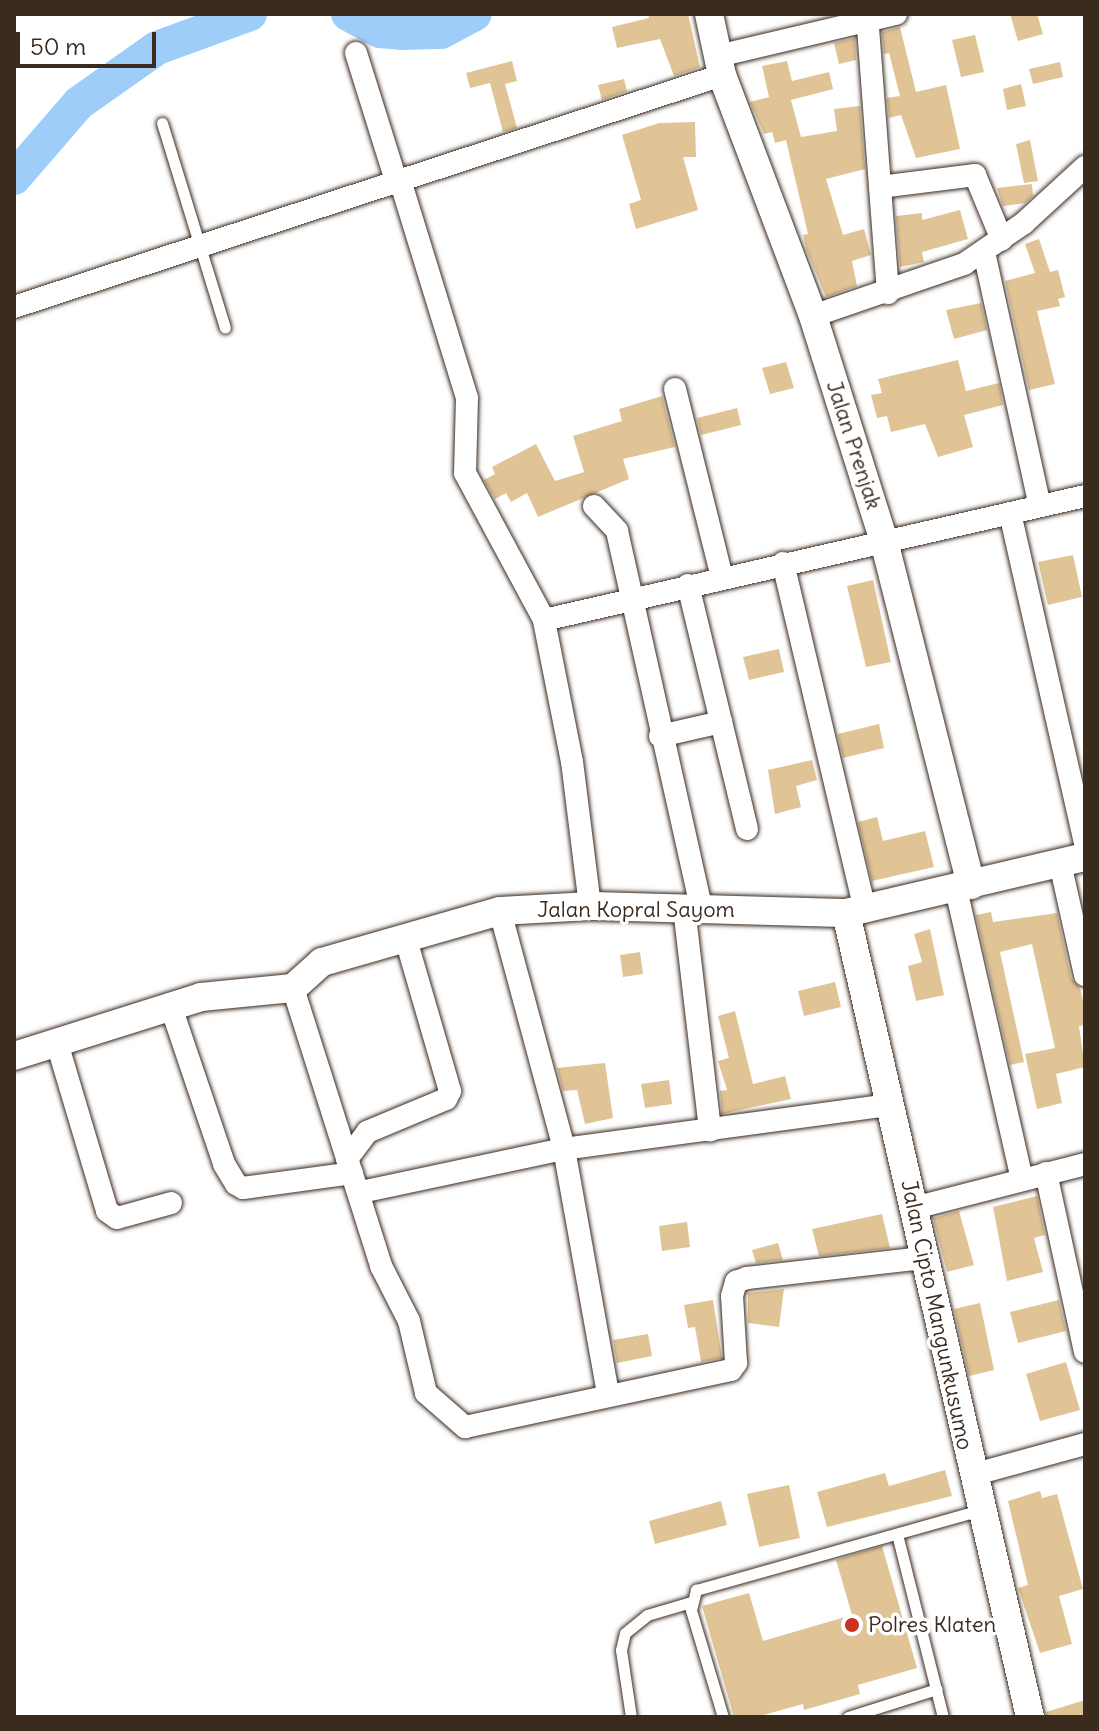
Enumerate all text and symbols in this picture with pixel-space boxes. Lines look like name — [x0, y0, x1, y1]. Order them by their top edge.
scale bar — [20, 16, 160, 66]
text: 50 m — [30, 31, 86, 61]
street label: Jalan Prenjak — [821, 377, 887, 513]
street label: Jalan Kopral Sayom — [537, 897, 735, 923]
street label: Jalan Cipto Mangunkusumo — [895, 1178, 979, 1452]
place label: Polres Klaten — [868, 1612, 996, 1638]
marker: Polres Klaten — [843, 1616, 861, 1634]

